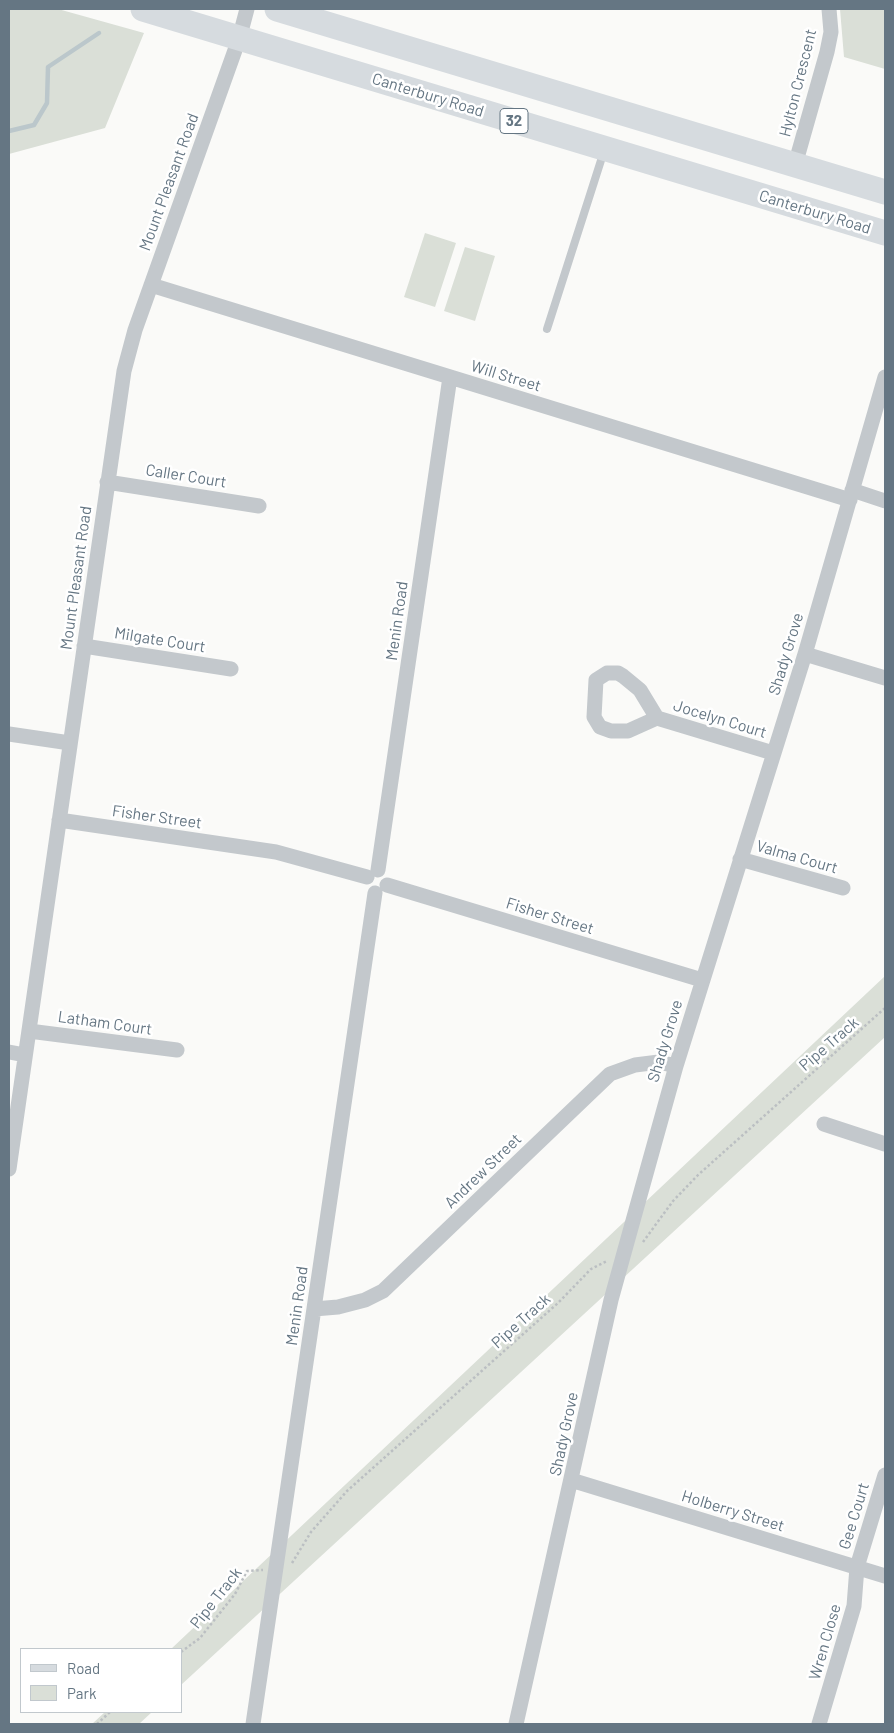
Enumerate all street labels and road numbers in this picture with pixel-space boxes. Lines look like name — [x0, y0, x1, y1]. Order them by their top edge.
street label: Hylton Crescent — [775, 27, 821, 139]
street label: Canterbury Road — [370, 69, 486, 121]
road number: 32 — [500, 108, 528, 134]
street label: Mount Pleasant Road — [135, 111, 203, 253]
street label: Canterbury Road — [757, 186, 873, 238]
street label: Will Street — [469, 356, 543, 396]
street label: Caller Court — [144, 460, 228, 492]
street label: Mount Pleasant Road — [56, 505, 96, 651]
street label: Menin Road — [382, 580, 412, 662]
street label: Shady Grove — [764, 610, 808, 698]
street label: Milgate Court — [113, 623, 207, 657]
street label: Jocelyn Court — [671, 696, 769, 742]
street label: Fisher Street — [111, 801, 203, 833]
street label: Valma Court — [754, 836, 840, 878]
street label: Fisher Street — [504, 894, 596, 938]
street label: Shady Grove — [643, 997, 687, 1085]
street label: Latham Court — [57, 1007, 153, 1039]
street label: Pipe Track — [795, 1013, 863, 1075]
street label: Andrew Street — [441, 1130, 525, 1212]
street label: Menin Road — [282, 1265, 312, 1347]
street label: Pipe Track — [488, 1290, 554, 1352]
street label: Shady Grove — [546, 1390, 582, 1478]
street label: Gee Court — [835, 1480, 873, 1552]
street label: Holberry Street — [679, 1486, 787, 1536]
street label: Pipe Track — [186, 1564, 246, 1632]
street label: Wren Close — [805, 1602, 845, 1682]

